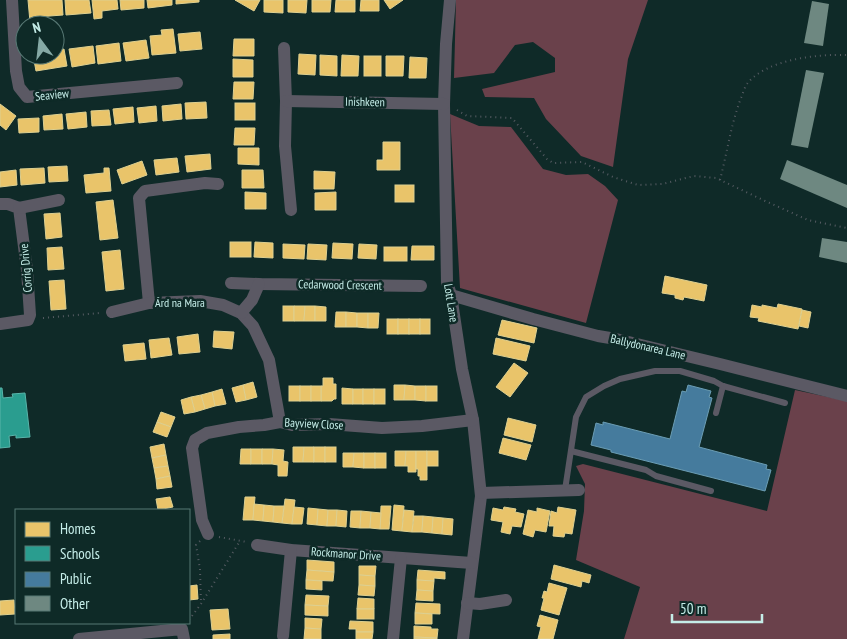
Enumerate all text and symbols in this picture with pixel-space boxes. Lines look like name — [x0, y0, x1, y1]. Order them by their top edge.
north arrow — [15, 15, 65, 65]
text: N — [31, 18, 43, 37]
street label: Seaview — [34, 85, 71, 104]
street label: Inishkeen — [345, 94, 385, 109]
street label: Corrig Drive — [16, 243, 35, 293]
street label: Cedarwood Crescent — [298, 276, 383, 293]
street label: Lott Lane — [441, 283, 462, 323]
street label: Árd na Mara — [155, 295, 205, 310]
street label: Ballydonarea Lane — [609, 331, 687, 362]
street label: Bayview Close — [284, 414, 344, 433]
legend — [15, 509, 190, 624]
text: Homes — [60, 519, 96, 538]
text: Schools — [60, 544, 100, 563]
street label: Rockmanor Drive — [311, 544, 382, 563]
text: Public — [60, 569, 92, 588]
scale bar — [672, 592, 762, 624]
text: Other — [60, 594, 90, 613]
text: 50 m — [680, 599, 706, 618]

